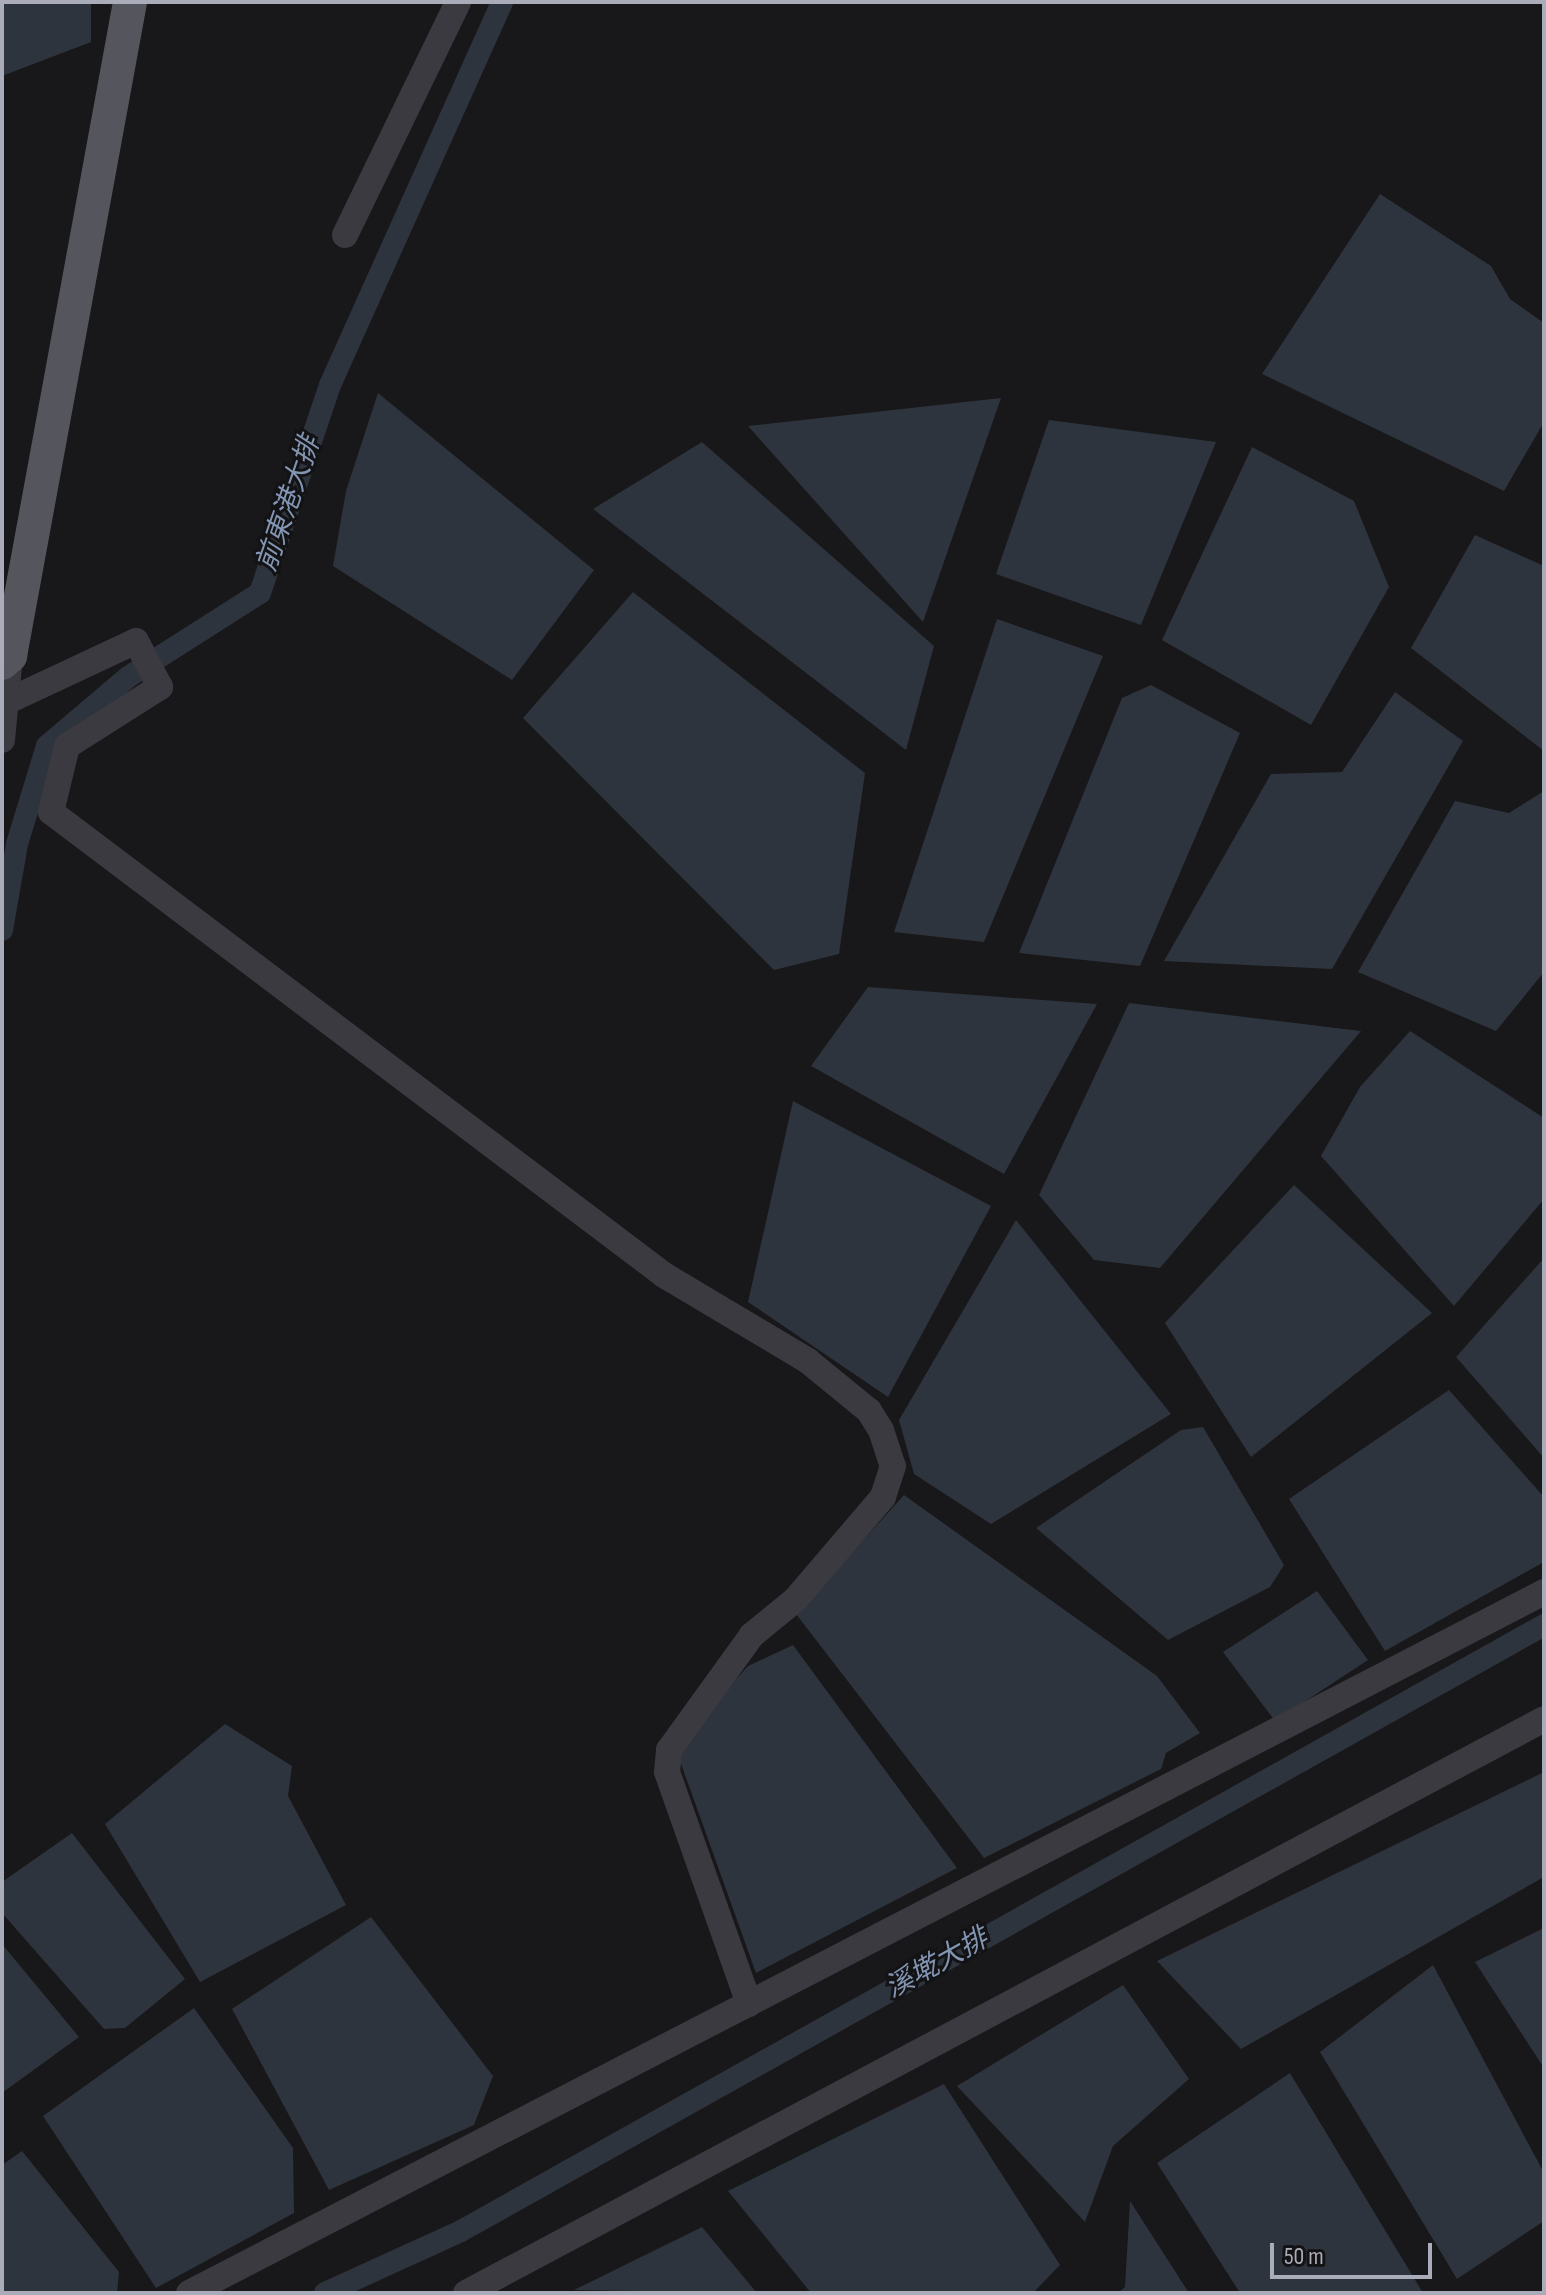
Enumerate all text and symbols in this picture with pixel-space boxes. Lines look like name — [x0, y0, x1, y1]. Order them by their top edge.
water label: 前東港大排 — [250, 432, 328, 576]
water label: 溪墘大排 — [880, 1922, 994, 2006]
scale bar — [1274, 2227, 1436, 2277]
text: 50 m — [1284, 2242, 1324, 2271]

